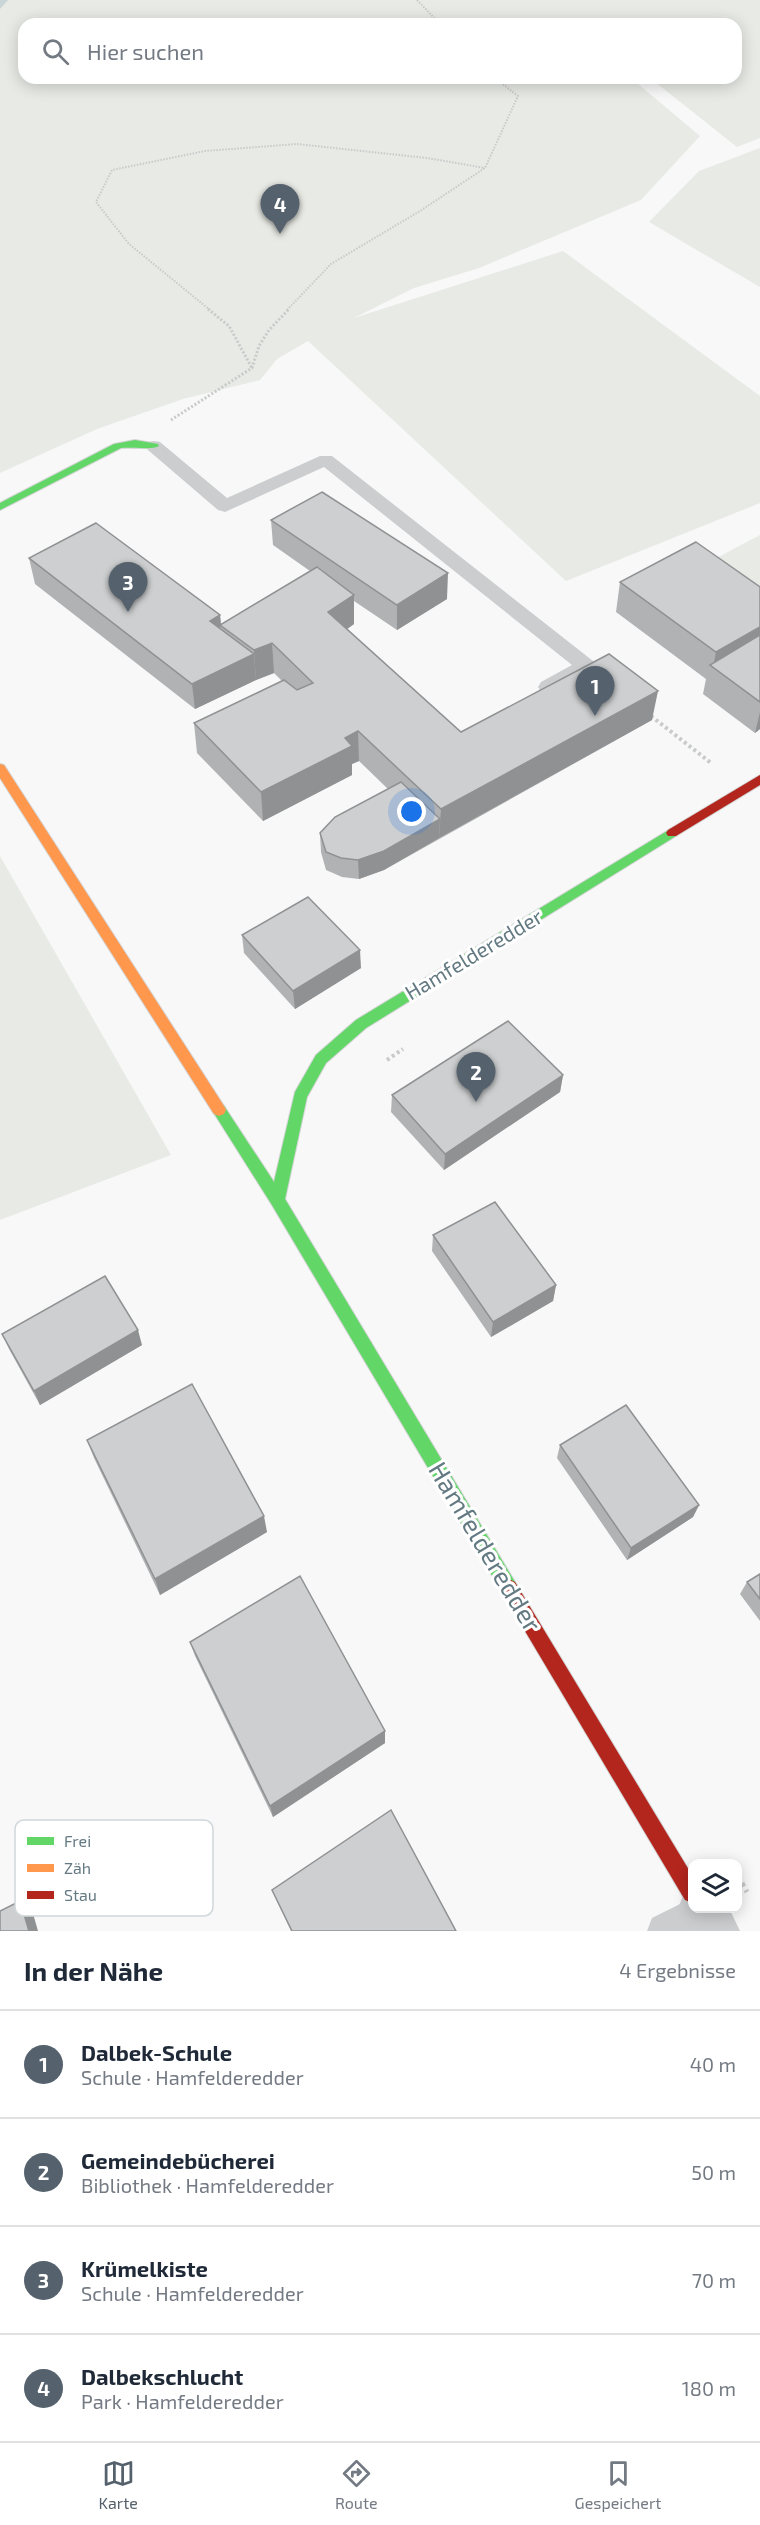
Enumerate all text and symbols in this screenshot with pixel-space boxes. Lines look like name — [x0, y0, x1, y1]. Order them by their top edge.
search box — [18, 18, 742, 84]
icon: search — [39, 35, 72, 68]
text: Hier suchen — [87, 38, 204, 64]
pin: 4 — [260, 184, 300, 234]
pin: 3 — [108, 562, 148, 612]
pin: 1 — [576, 666, 614, 716]
your location — [397, 797, 426, 826]
street label: Hamfelderedder — [400, 903, 547, 1005]
pin: 2 — [456, 1052, 496, 1102]
street label: Hamfelderedder — [423, 1456, 549, 1637]
legend — [15, 1820, 213, 1916]
text: Frei — [64, 1831, 91, 1850]
text: Zäh — [64, 1858, 91, 1877]
map controls — [688, 1859, 742, 1913]
button: layers — [688, 1859, 742, 1913]
text: Stau — [64, 1885, 97, 1904]
text: In der Nähe — [24, 1955, 163, 1986]
text: 4 Ergebnisse — [619, 1958, 736, 1982]
text: Dalbek-Schule — [81, 2039, 232, 2065]
text: 1 — [39, 2052, 48, 2076]
text: 40 m — [690, 2052, 736, 2076]
text: Schule · Hamfelderedder — [81, 2065, 304, 2089]
text: Gemeindebücherei — [81, 2147, 275, 2173]
text: 2 — [38, 2160, 49, 2184]
text: 50 m — [691, 2160, 736, 2184]
text: Bibliothek · Hamfelderedder — [81, 2173, 334, 2197]
text: Krümelkiste — [81, 2255, 208, 2281]
text: 3 — [38, 2268, 49, 2292]
text: 70 m — [692, 2268, 736, 2292]
text: Schule · Hamfelderedder — [81, 2281, 304, 2305]
text: Dalbekschlucht — [81, 2363, 243, 2389]
text: 4 — [37, 2376, 50, 2400]
text: 180 m — [682, 2376, 736, 2400]
text: Park · Hamfelderedder — [81, 2389, 284, 2413]
tab: Karte — [99, 2457, 138, 2512]
tab: Route — [335, 2457, 378, 2512]
tab: Gespeichert — [575, 2457, 661, 2512]

